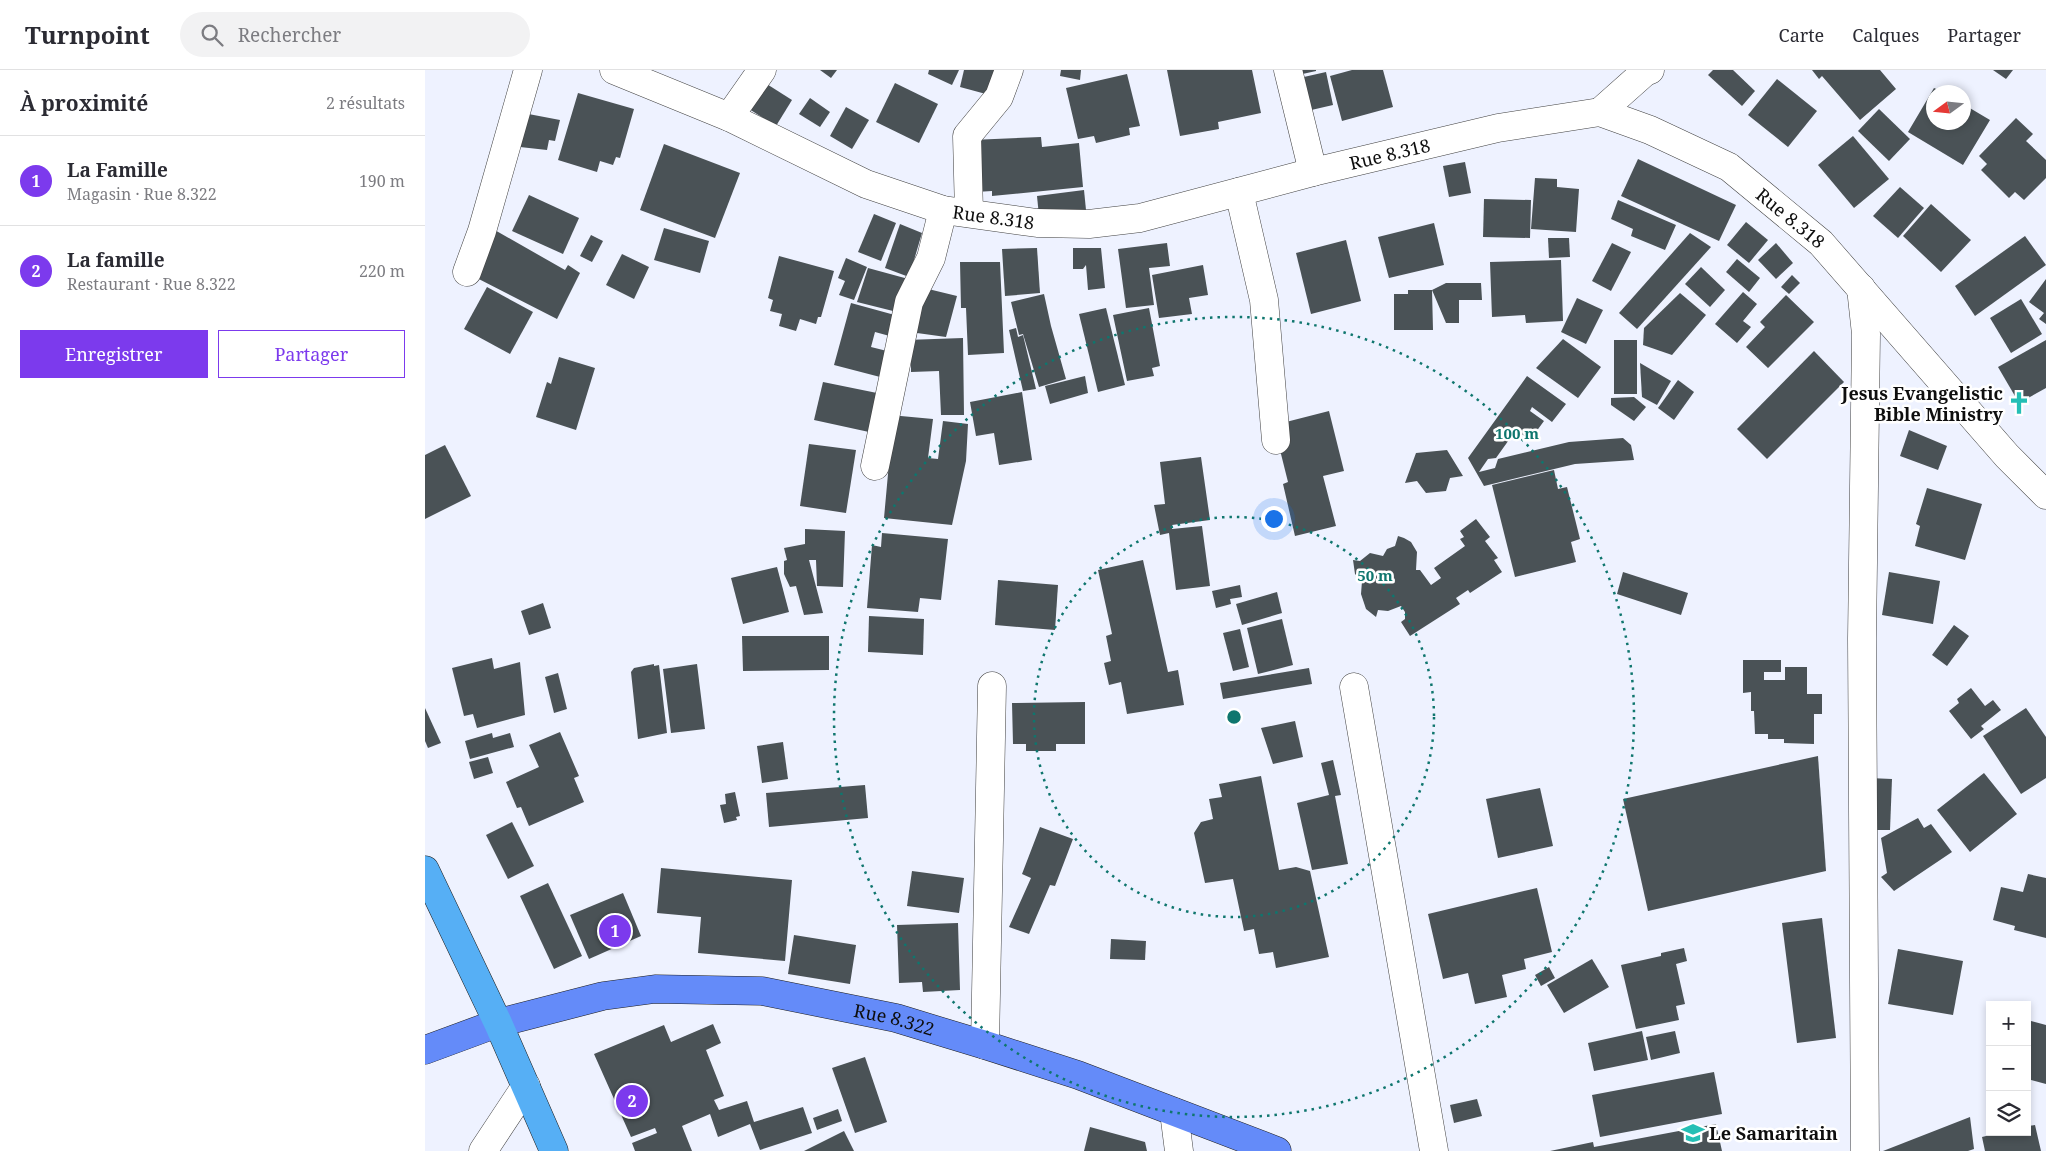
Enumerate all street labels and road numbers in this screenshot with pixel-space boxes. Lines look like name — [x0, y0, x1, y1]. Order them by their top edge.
street label: Rue 8.318 — [1347, 133, 1432, 175]
street label: Rue 8.318 — [1751, 182, 1830, 253]
street label: Rue 8.318 — [951, 199, 1036, 235]
street label: Rue 8.322 — [852, 998, 938, 1041]

